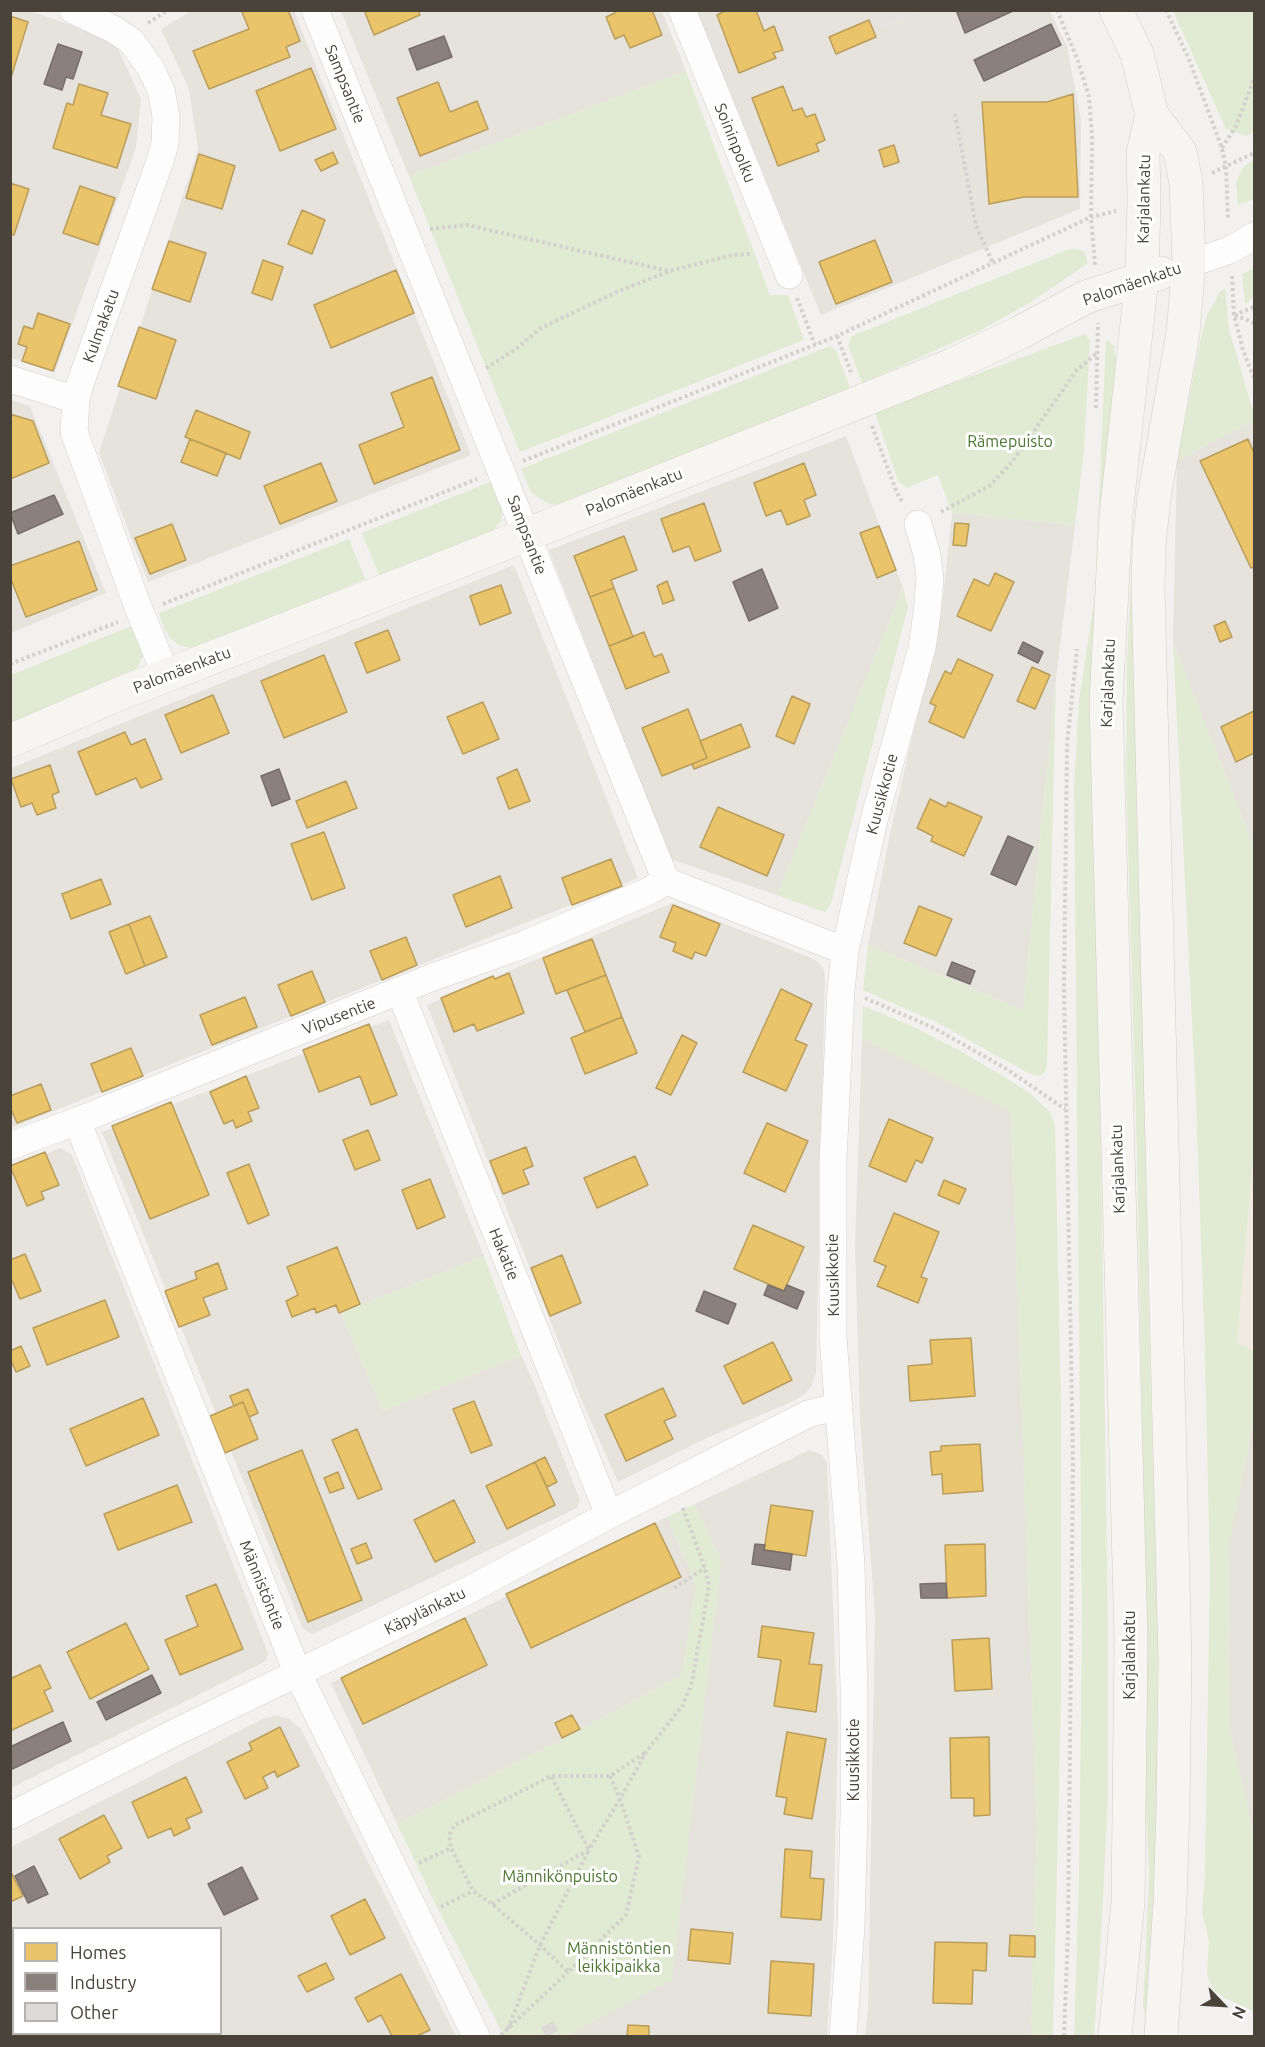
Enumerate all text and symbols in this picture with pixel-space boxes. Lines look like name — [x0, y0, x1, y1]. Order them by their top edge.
street label: Sampsantie — [321, 42, 369, 126]
street label: Soininpolku — [710, 101, 760, 185]
street label: Karjalankatu — [1134, 154, 1154, 244]
street label: Palomäenkatu — [1080, 258, 1184, 310]
street label: Kulmakatu — [79, 287, 123, 365]
park label: Rämepuisto — [967, 432, 1053, 452]
street label: Palomäenkatu — [583, 464, 685, 520]
street label: Sampsantie — [503, 493, 551, 577]
street label: Karjalankatu — [1097, 638, 1119, 728]
street label: Palomäenkatu — [131, 643, 233, 697]
street label: Kuusikkotie — [862, 751, 902, 837]
street label: Vipusentie — [300, 993, 378, 1039]
street label: Karjalankatu — [1107, 1124, 1129, 1214]
street label: Hakatie — [485, 1225, 523, 1283]
street label: Kuusikkotie — [823, 1233, 843, 1317]
street label: Männistöntie — [235, 1537, 289, 1633]
street label: Käpylänkatu — [381, 1583, 469, 1639]
street label: Karjalankatu — [1120, 1610, 1140, 1700]
street label: Kuusikkotie — [844, 1719, 864, 1801]
park label: Männikönpuisto — [502, 1867, 618, 1887]
legend — [12, 1927, 222, 2035]
park label: Männistöntien leikkipaikka — [567, 1939, 671, 1977]
text: Homes — [70, 1942, 126, 1962]
text: Industry — [70, 1972, 136, 1992]
north arrow — [1193, 1975, 1253, 2035]
text: Other — [70, 2002, 118, 2022]
text: N — [1229, 2003, 1250, 2022]

